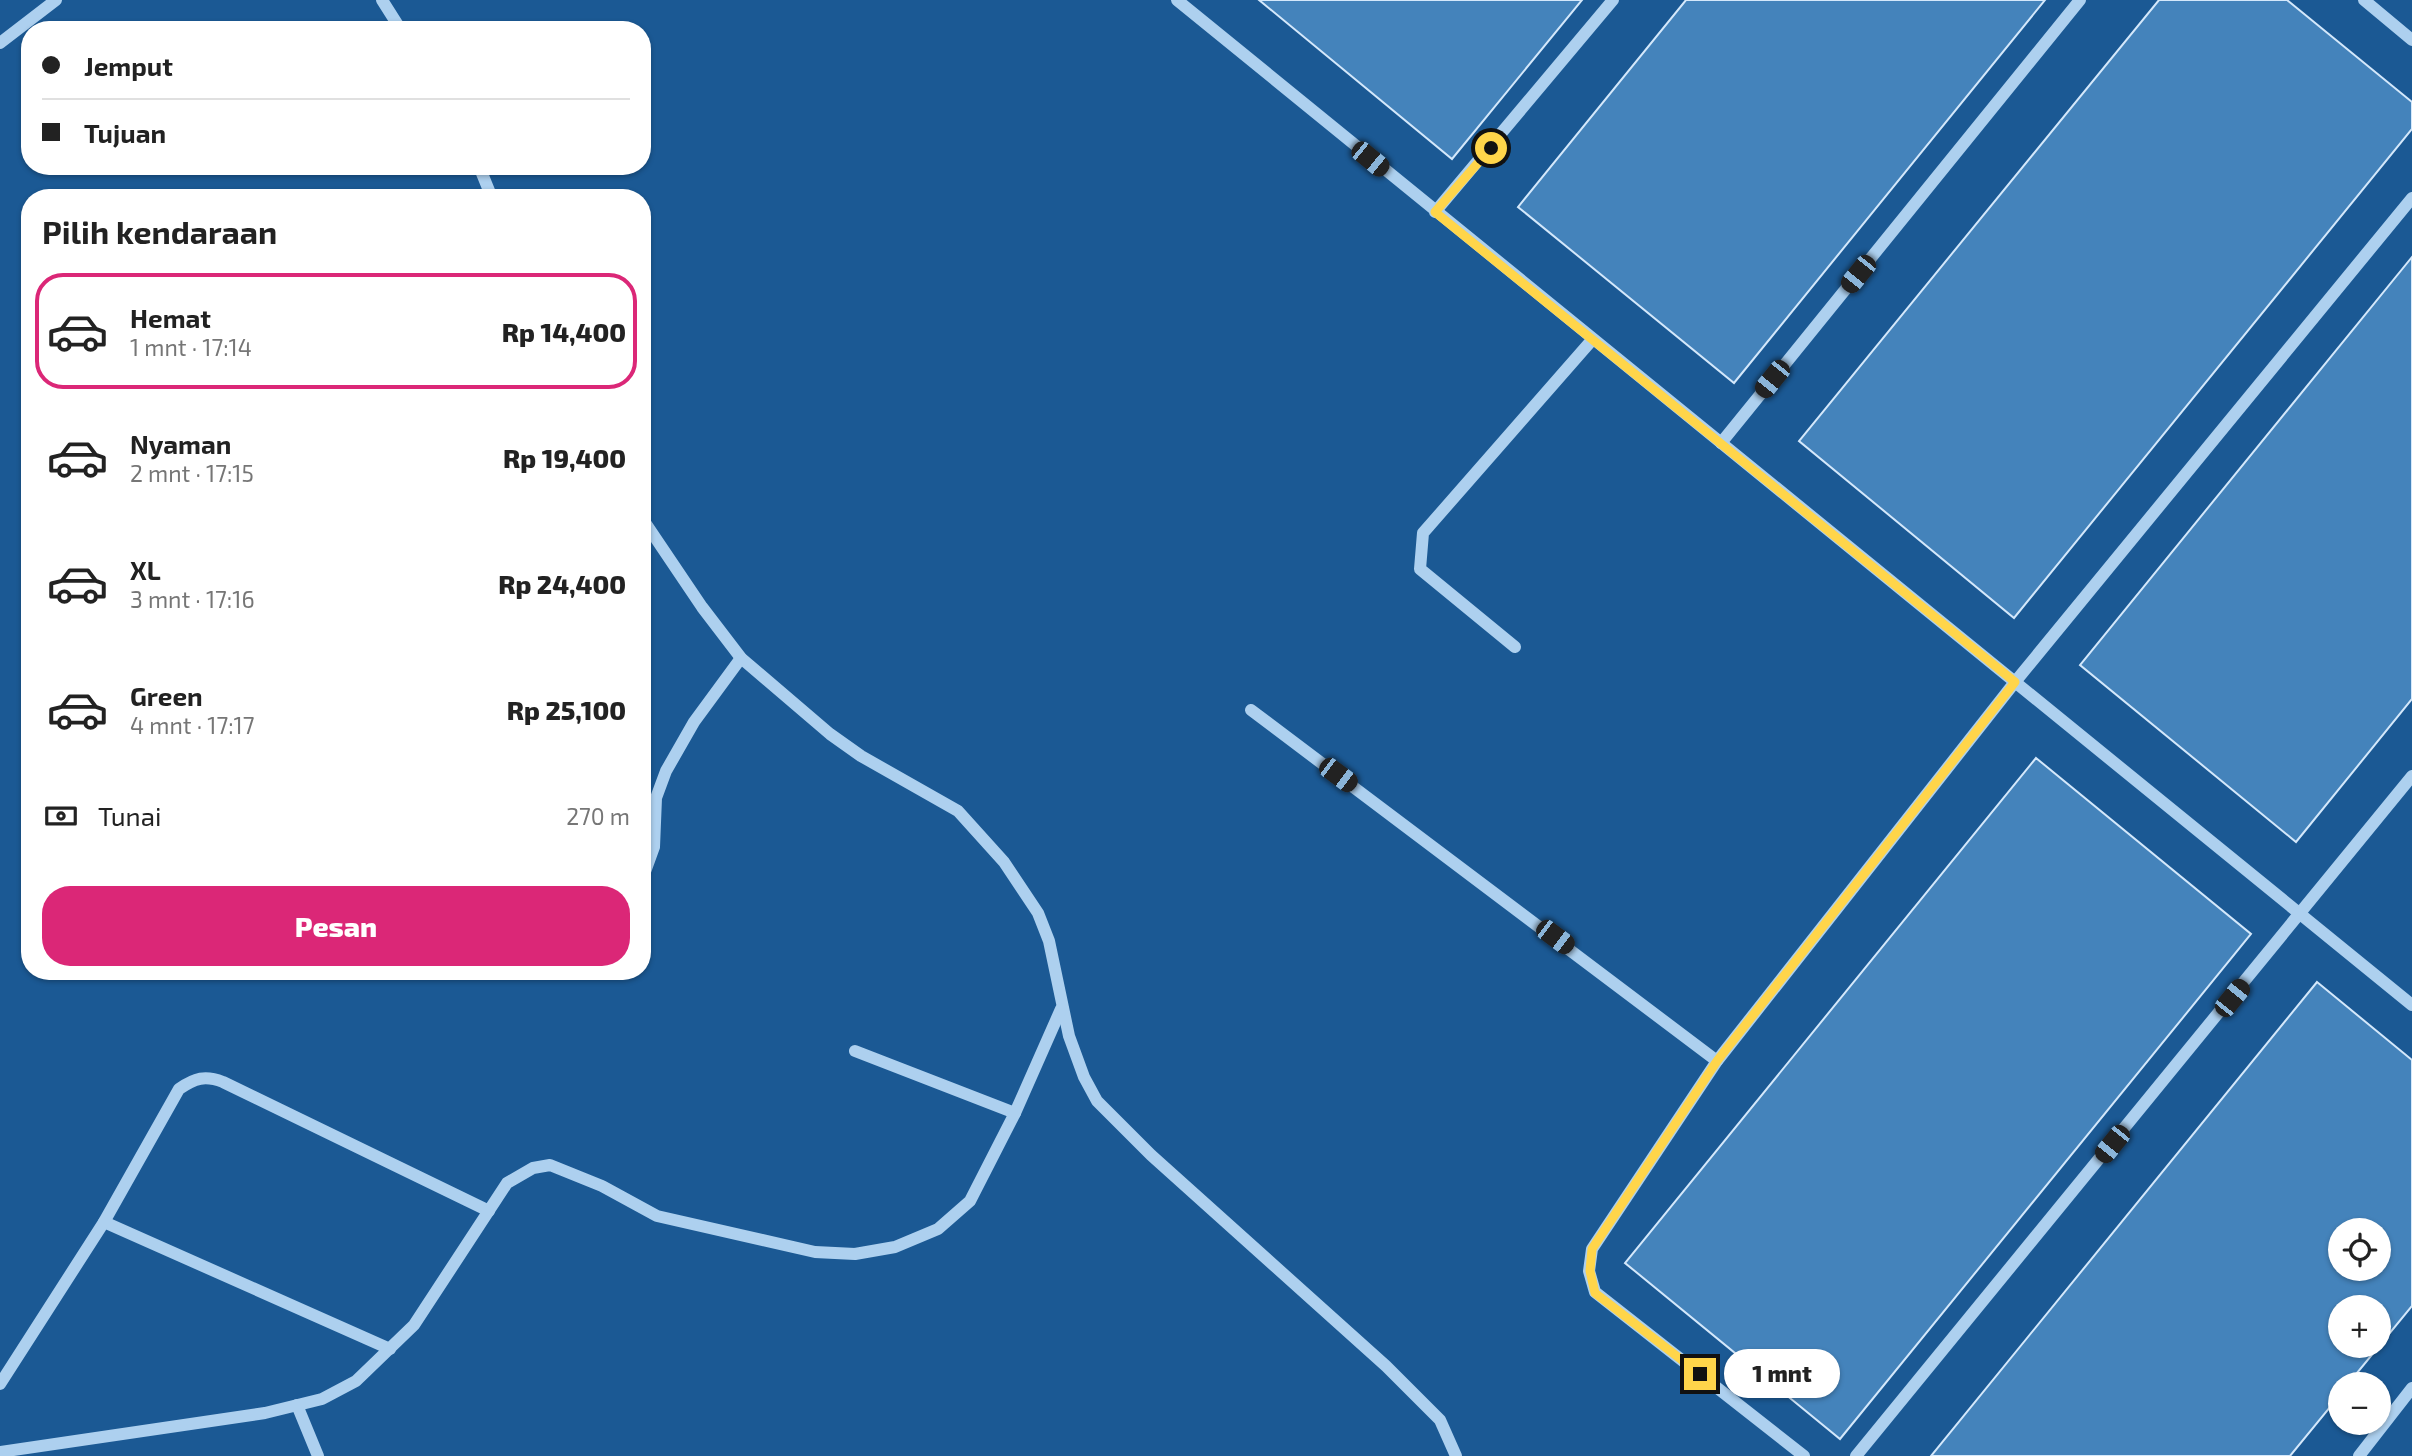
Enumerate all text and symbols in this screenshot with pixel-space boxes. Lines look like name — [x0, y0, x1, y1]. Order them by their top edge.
text: Jemput — [84, 50, 173, 81]
text: Tujuan — [84, 117, 166, 148]
route start — [1475, 132, 1507, 164]
car — [1348, 138, 1393, 180]
text: Pilih kendaraan — [42, 212, 277, 250]
car — [1837, 251, 1880, 297]
icon: car — [46, 300, 109, 363]
text: Hemat — [130, 302, 211, 333]
text: Rp 14,400 — [502, 316, 626, 347]
text: 1 mnt · 17:14 — [130, 333, 252, 361]
car — [1751, 356, 1794, 402]
icon: car — [46, 426, 109, 489]
text: Nyaman — [130, 428, 231, 459]
text: Rp 19,400 — [503, 442, 626, 473]
text: 2 mnt · 17:15 — [130, 459, 254, 487]
icon: car — [46, 552, 109, 615]
text: XL — [130, 554, 161, 585]
text: Rp 24,400 — [498, 568, 626, 599]
text: 3 mnt · 17:16 — [130, 585, 255, 613]
icon: car — [46, 678, 109, 741]
text: Green — [130, 680, 203, 711]
text: Rp 25,100 — [507, 694, 626, 725]
text: 4 mnt · 17:17 — [130, 711, 255, 739]
car — [1315, 754, 1362, 796]
icon: cash — [42, 797, 80, 835]
text: Tunai — [98, 800, 161, 831]
text: 270 m — [566, 802, 630, 830]
button: Pesan — [42, 886, 630, 966]
car — [1532, 916, 1579, 958]
car — [2211, 975, 2254, 1021]
car — [2091, 1121, 2134, 1167]
map controls — [2328, 1218, 2391, 1435]
button: locate — [2328, 1218, 2391, 1281]
button: + — [2328, 1295, 2391, 1358]
callout: 1 mnt — [1724, 1350, 1840, 1398]
route end — [1684, 1358, 1716, 1390]
text: 1 mnt — [1752, 1359, 1812, 1387]
button: − — [2328, 1372, 2391, 1435]

